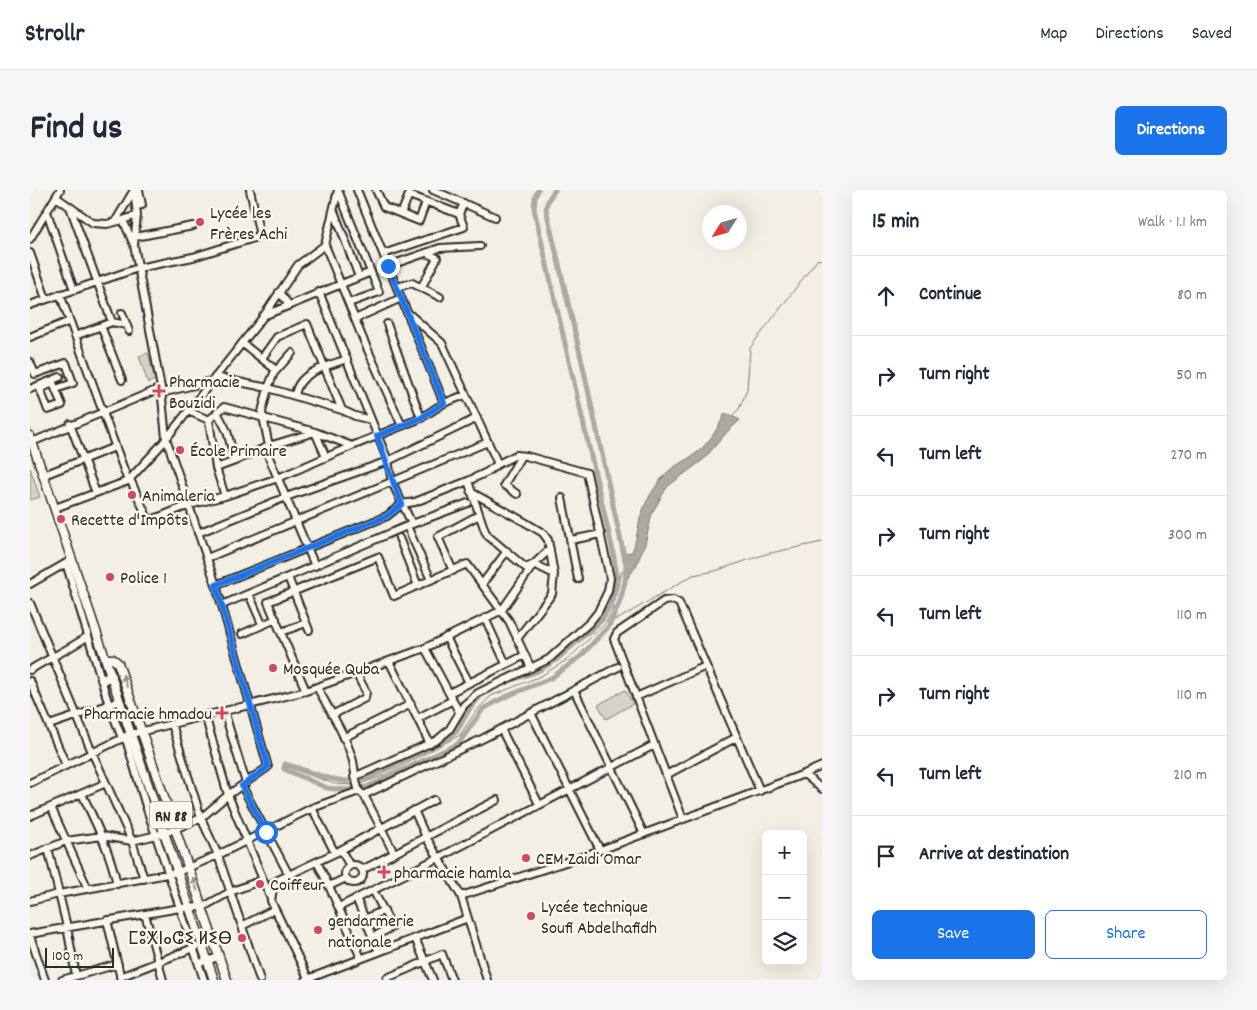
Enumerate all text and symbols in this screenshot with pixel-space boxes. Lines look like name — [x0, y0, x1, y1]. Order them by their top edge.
text: Strollr — [25, 18, 84, 52]
text: Map — [1040, 22, 1067, 47]
text: Directions — [1095, 22, 1164, 47]
text: Saved — [1192, 22, 1232, 47]
text: Find us — [30, 105, 122, 155]
button: Directions — [1115, 106, 1227, 155]
place label: Lycée les Frères Achi — [210, 202, 287, 248]
north arrow — [702, 205, 747, 250]
text: 15 min — [872, 208, 919, 238]
text: Walk · 1.1 km — [1138, 211, 1207, 234]
marker: Lycée les Frères Achi — [194, 216, 206, 228]
route end — [377, 255, 400, 278]
icon: ahead — [872, 282, 900, 310]
text: Continue — [919, 282, 981, 309]
text: 80 m — [1177, 284, 1207, 307]
icon: right — [872, 362, 900, 390]
text: Turn right — [919, 362, 990, 389]
text: 50 m — [1176, 364, 1207, 387]
place label: Pharmacie Bouzidi — [169, 371, 240, 417]
marker: Pharmacie Bouzidi — [153, 385, 165, 397]
place label: École Primaire — [190, 440, 287, 465]
icon: left — [872, 442, 900, 470]
text: Turn left — [919, 442, 982, 469]
marker: École Primaire — [174, 444, 186, 456]
text: 270 m — [1171, 444, 1207, 467]
place label: Animaleria — [142, 485, 215, 510]
marker: Animaleria — [126, 489, 138, 501]
place label: Recette d'Impôts — [71, 509, 189, 534]
marker: Recette d'Impôts — [55, 513, 67, 525]
icon: right — [872, 522, 900, 550]
text: Turn right — [919, 522, 990, 549]
text: 300 m — [1168, 524, 1207, 547]
place label: Police 1 — [120, 567, 167, 592]
marker: Police 1 — [104, 571, 116, 583]
icon: left — [872, 602, 900, 630]
text: Turn left — [919, 602, 982, 629]
text: 110 m — [1177, 604, 1207, 627]
place label: Mosquée Quba — [283, 658, 380, 683]
marker: Mosquée Quba — [267, 662, 279, 674]
one-way arrow — [120, 673, 128, 688]
icon: right — [872, 682, 900, 710]
text: Turn right — [919, 682, 990, 709]
text: 110 m — [1177, 684, 1207, 707]
place label: Pharmacie hmadou — [84, 703, 212, 728]
marker: Pharmacie hmadou — [216, 707, 228, 719]
icon: left — [872, 762, 900, 790]
text: Turn left — [919, 762, 982, 789]
text: 210 m — [1173, 764, 1207, 787]
road number: RN 88 — [150, 802, 192, 828]
route start — [255, 821, 278, 844]
map controls — [762, 830, 807, 965]
button: + — [762, 830, 807, 875]
icon: arrive — [872, 842, 900, 870]
text: Arrive at destination — [919, 842, 1069, 869]
place label: CEM Zaidi Omar — [536, 848, 641, 873]
marker: CEM Zaidi Omar — [520, 852, 532, 864]
place label: pharmacie hamla — [394, 862, 511, 887]
marker: pharmacie hamla — [378, 866, 390, 878]
place label: Coiffeur — [270, 874, 325, 899]
button: − — [762, 875, 807, 920]
one-way arrow — [191, 876, 199, 891]
marker: Coiffeur — [254, 878, 266, 890]
place label: Lycée technique Soufi Abdelhafidh — [541, 896, 657, 942]
place label: gendarmerie nationale — [328, 910, 414, 956]
marker: Lycée technique Soufi Abdelhafidh — [525, 910, 537, 922]
button: Save — [872, 910, 1035, 959]
button: Share — [1045, 910, 1207, 959]
button: layers — [762, 920, 807, 965]
marker: gendarmerie nationale — [312, 924, 324, 936]
place label: ⵎⵓⵅⵏⴰⵛⵉ ⵍⵉⴱ — [128, 928, 232, 953]
marker: ⵎⵓⵅⵏⴰⵛⵉ ⵍⵉⴱ — [236, 932, 248, 944]
scale bar — [45, 945, 114, 968]
text: 100 m — [52, 947, 83, 967]

